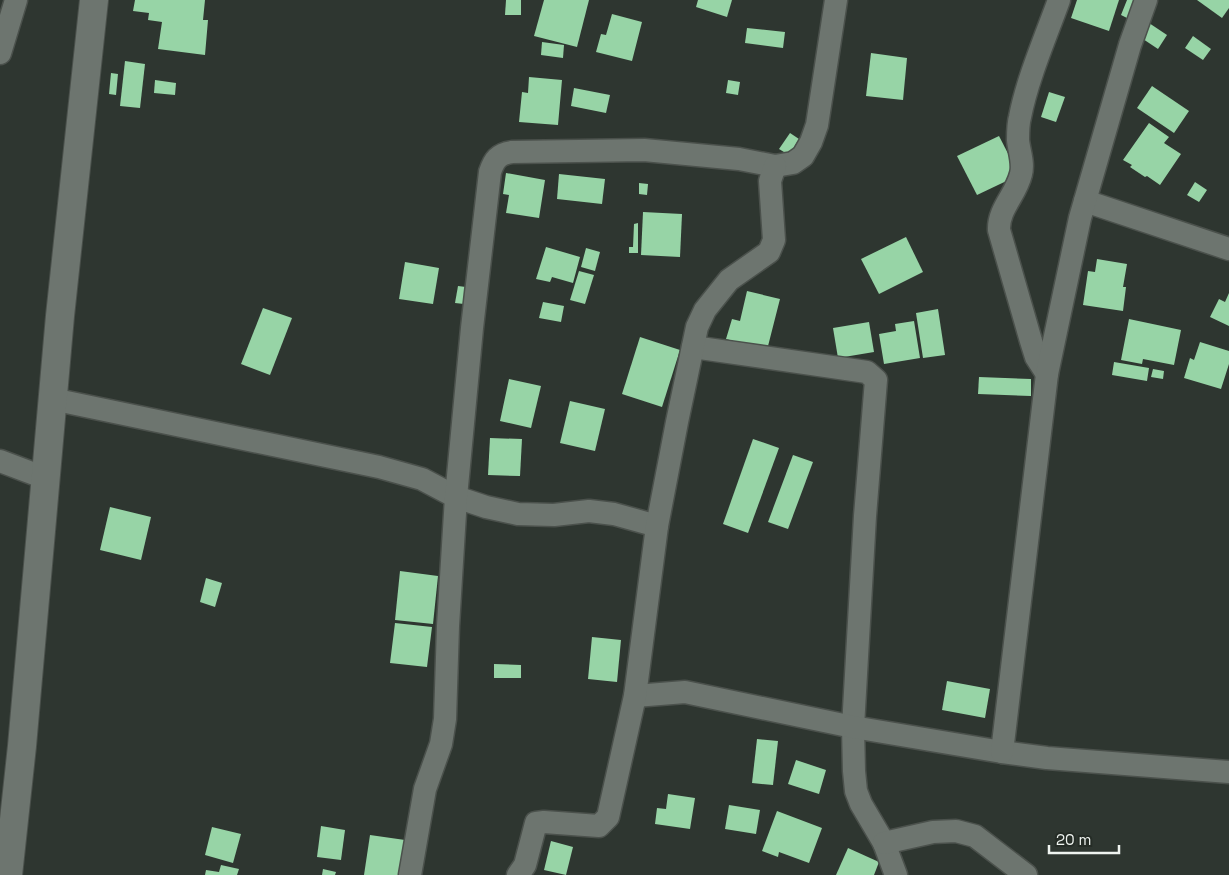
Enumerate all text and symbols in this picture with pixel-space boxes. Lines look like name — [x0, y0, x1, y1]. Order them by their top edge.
scale bar — [1049, 822, 1119, 854]
text: 20 m — [1056, 830, 1091, 849]

